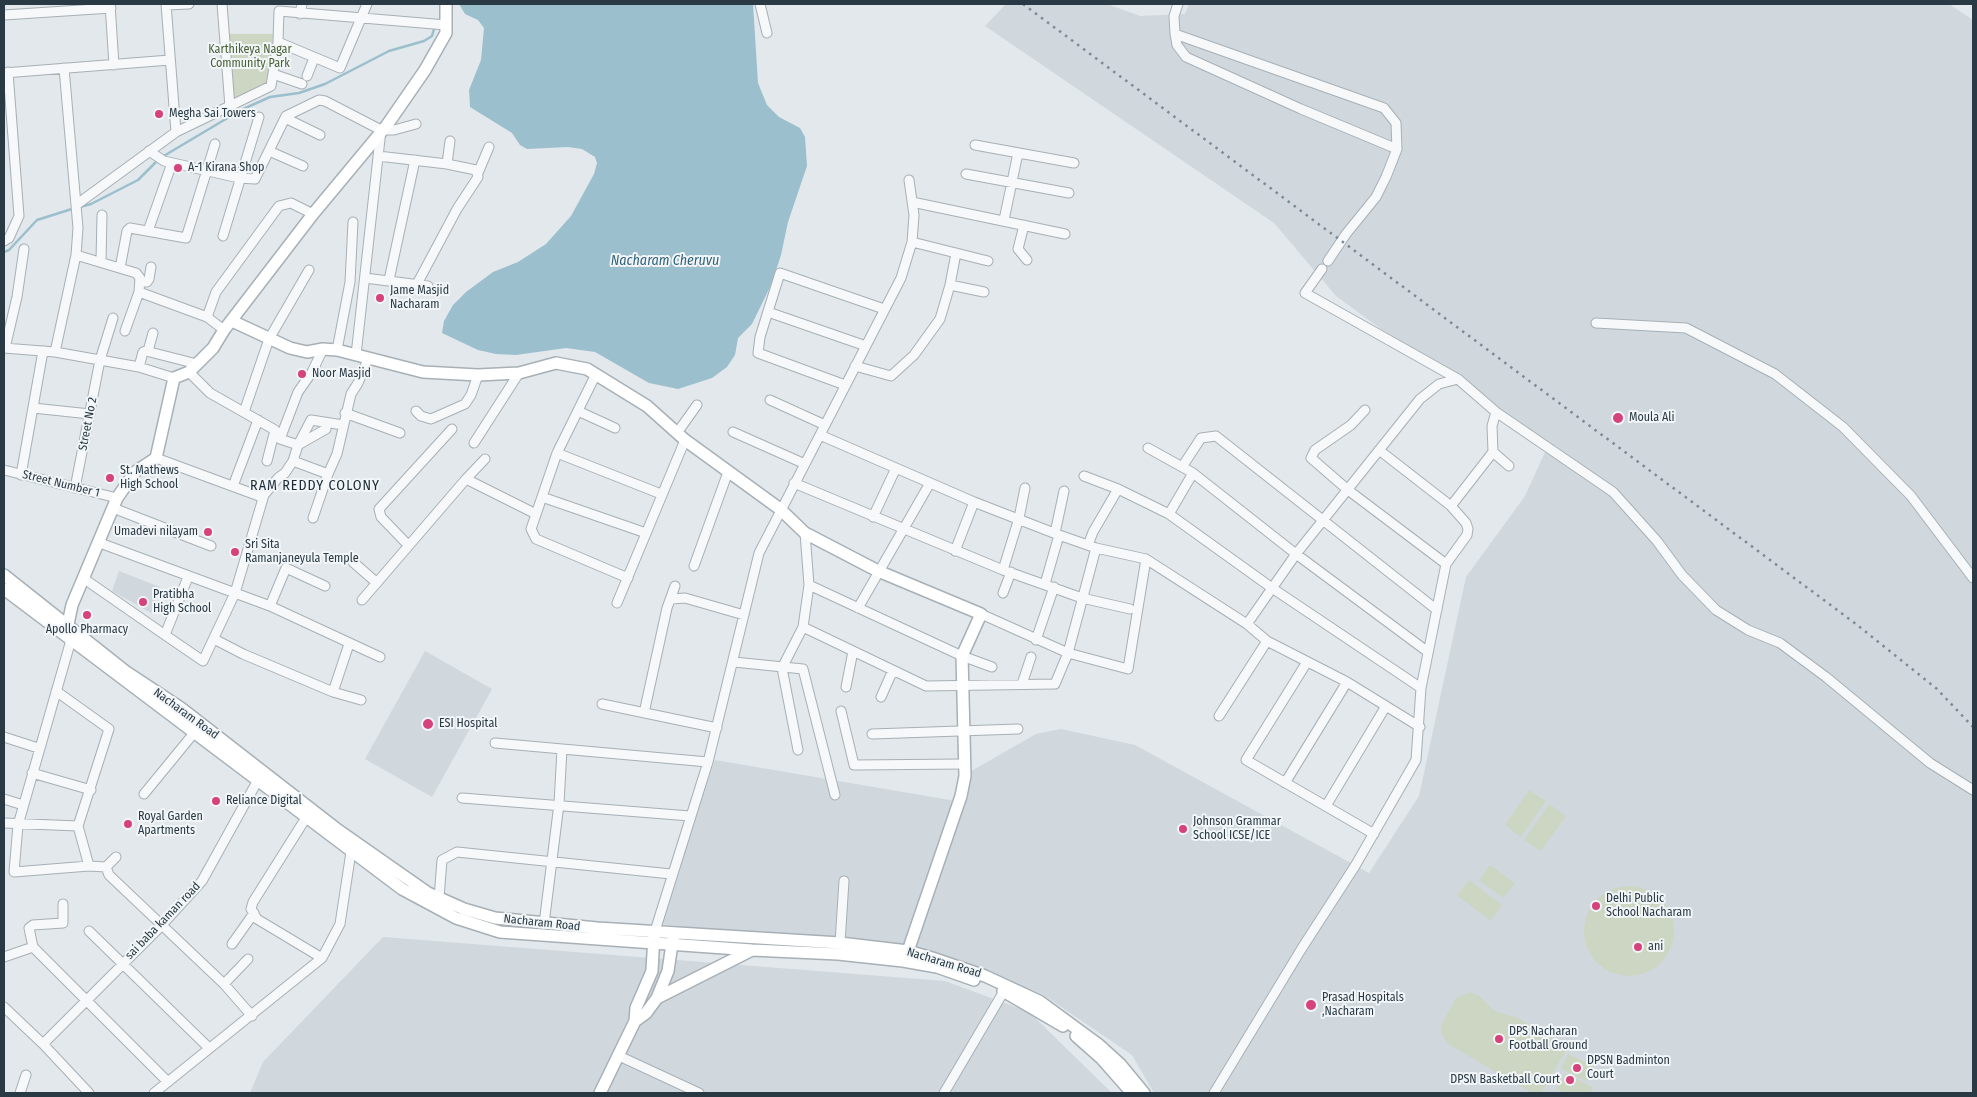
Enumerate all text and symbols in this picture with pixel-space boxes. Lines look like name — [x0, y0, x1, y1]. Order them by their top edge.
park label: Karthikeya Nagar Community Park — [208, 43, 292, 71]
place label: Megha Sai Towers — [169, 107, 256, 121]
marker: Megha Sai Towers — [153, 108, 165, 120]
place label: A-1 Kirana Shop — [188, 161, 264, 175]
marker: A-1 Kirana Shop — [172, 162, 184, 174]
water label: Nacharam Cheruvu — [611, 253, 719, 269]
place label: Jame Masjid Nacharam — [390, 284, 449, 312]
marker: Jame Masjid Nacharam — [374, 292, 386, 304]
place label: Noor Masjid — [312, 367, 371, 381]
marker: Noor Masjid — [296, 368, 308, 380]
street label: Street No 2 — [76, 396, 100, 452]
marker: Moula Ali — [1611, 411, 1625, 425]
place label: Moula Ali — [1629, 411, 1674, 425]
place label: St. Mathews High School — [120, 464, 179, 492]
street label: Street Number 1 — [21, 467, 101, 501]
marker: St. Mathews High School — [104, 472, 116, 484]
district label: RAM REDDY COLONY — [248, 478, 382, 494]
place label: Umadevi nilayam — [114, 525, 198, 539]
marker: Umadevi nilayam — [202, 526, 214, 538]
place label: Sri Sita Ramanjaneyula Temple — [245, 538, 359, 566]
marker: Sri Sita Ramanjaneyula Temple — [229, 546, 241, 558]
place label: Pratibha High School — [153, 588, 211, 616]
marker: Pratibha High School — [137, 596, 149, 608]
marker: Apollo Pharmacy — [81, 609, 93, 621]
place label: Apollo Pharmacy — [46, 623, 128, 637]
street label: Nacharam Road — [151, 686, 221, 742]
marker: ESI Hospital — [421, 717, 435, 731]
place label: ESI Hospital — [439, 717, 497, 731]
place label: Reliance Digital — [226, 794, 302, 808]
marker: Reliance Digital — [210, 795, 222, 807]
place label: Royal Garden Apartments — [138, 810, 203, 838]
place label: Johnson Grammar School ICSE/ICE — [1193, 815, 1281, 843]
marker: Royal Garden Apartments — [122, 818, 134, 830]
marker: Johnson Grammar School ICSE/ICE — [1177, 823, 1189, 835]
street label: sai baba kaman road — [122, 879, 204, 963]
place label: Delhi Public School Nacharam — [1606, 892, 1691, 920]
marker: Delhi Public School Nacharam — [1590, 900, 1602, 912]
street label: Nacharam Road — [503, 912, 581, 934]
place label: ani — [1648, 940, 1663, 954]
marker: ani — [1632, 941, 1644, 953]
street label: Nacharam Road — [905, 945, 983, 981]
place label: Prasad Hospitals ,Nacharam — [1322, 991, 1404, 1019]
marker: Prasad Hospitals ,Nacharam — [1304, 998, 1318, 1012]
place label: DPS Nacharan Football Ground — [1509, 1025, 1588, 1053]
marker: DPS Nacharan Football Ground — [1493, 1033, 1505, 1045]
place label: DPSN Badminton Court — [1587, 1054, 1670, 1082]
marker: DPSN Badminton Court — [1571, 1062, 1583, 1074]
place label: DPSN Basketball Court — [1450, 1073, 1560, 1087]
marker: DPSN Basketball Court — [1564, 1074, 1576, 1086]

